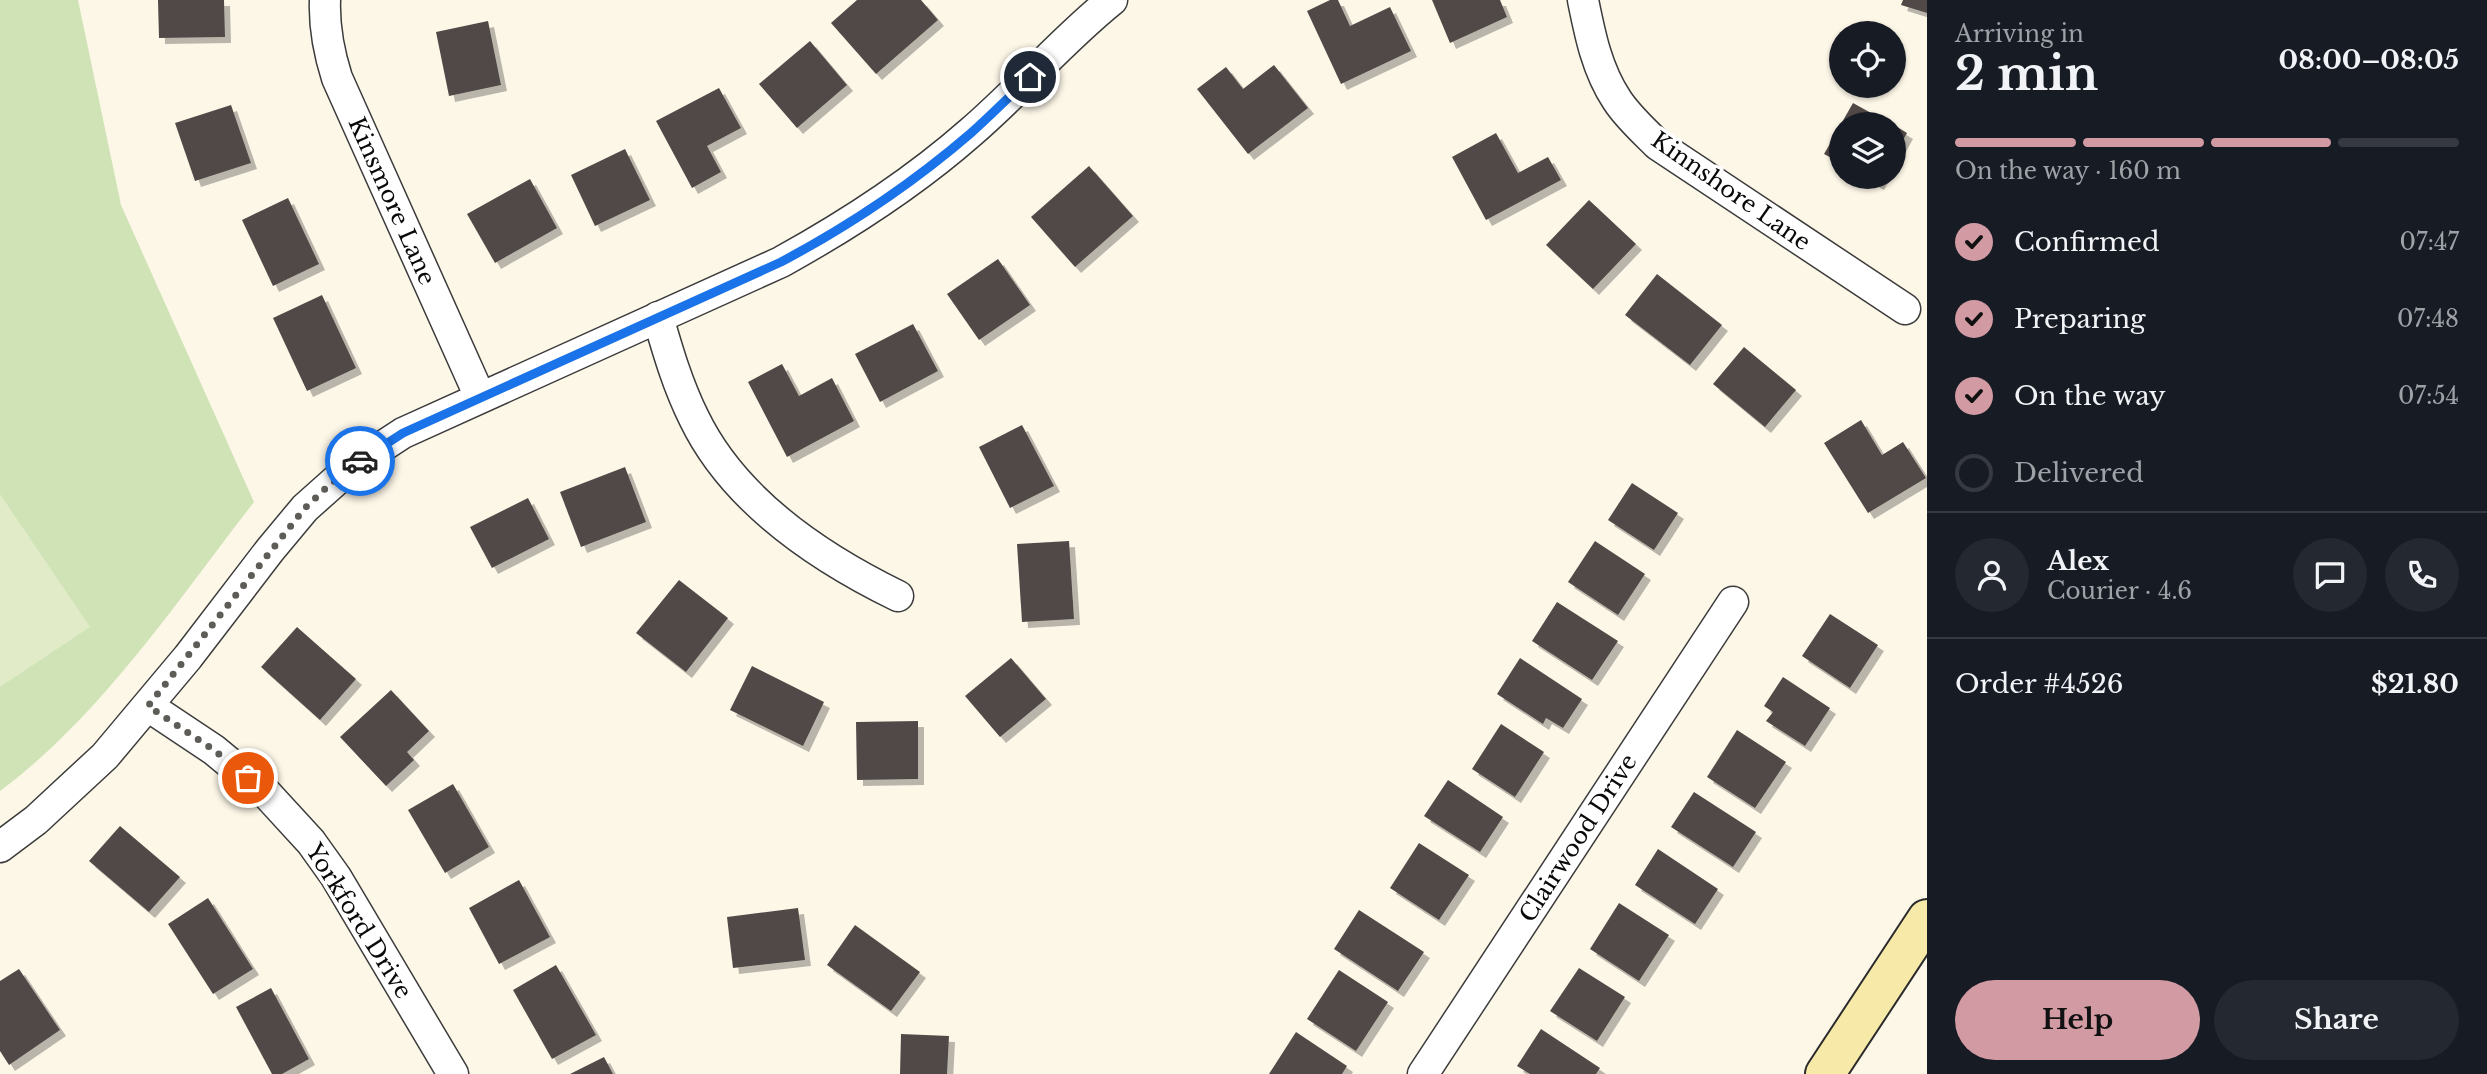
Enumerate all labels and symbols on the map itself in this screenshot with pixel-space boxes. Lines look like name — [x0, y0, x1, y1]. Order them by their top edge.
pin — [1000, 47, 1060, 107]
street label: Kinsmore Lane — [342, 113, 442, 289]
street label: Kinnshore Lane — [1646, 126, 1816, 256]
courier — [325, 426, 395, 496]
pin — [218, 748, 278, 808]
street label: Clairwood Drive — [1513, 749, 1643, 927]
street label: Yorkford Drive — [300, 837, 418, 1004]

